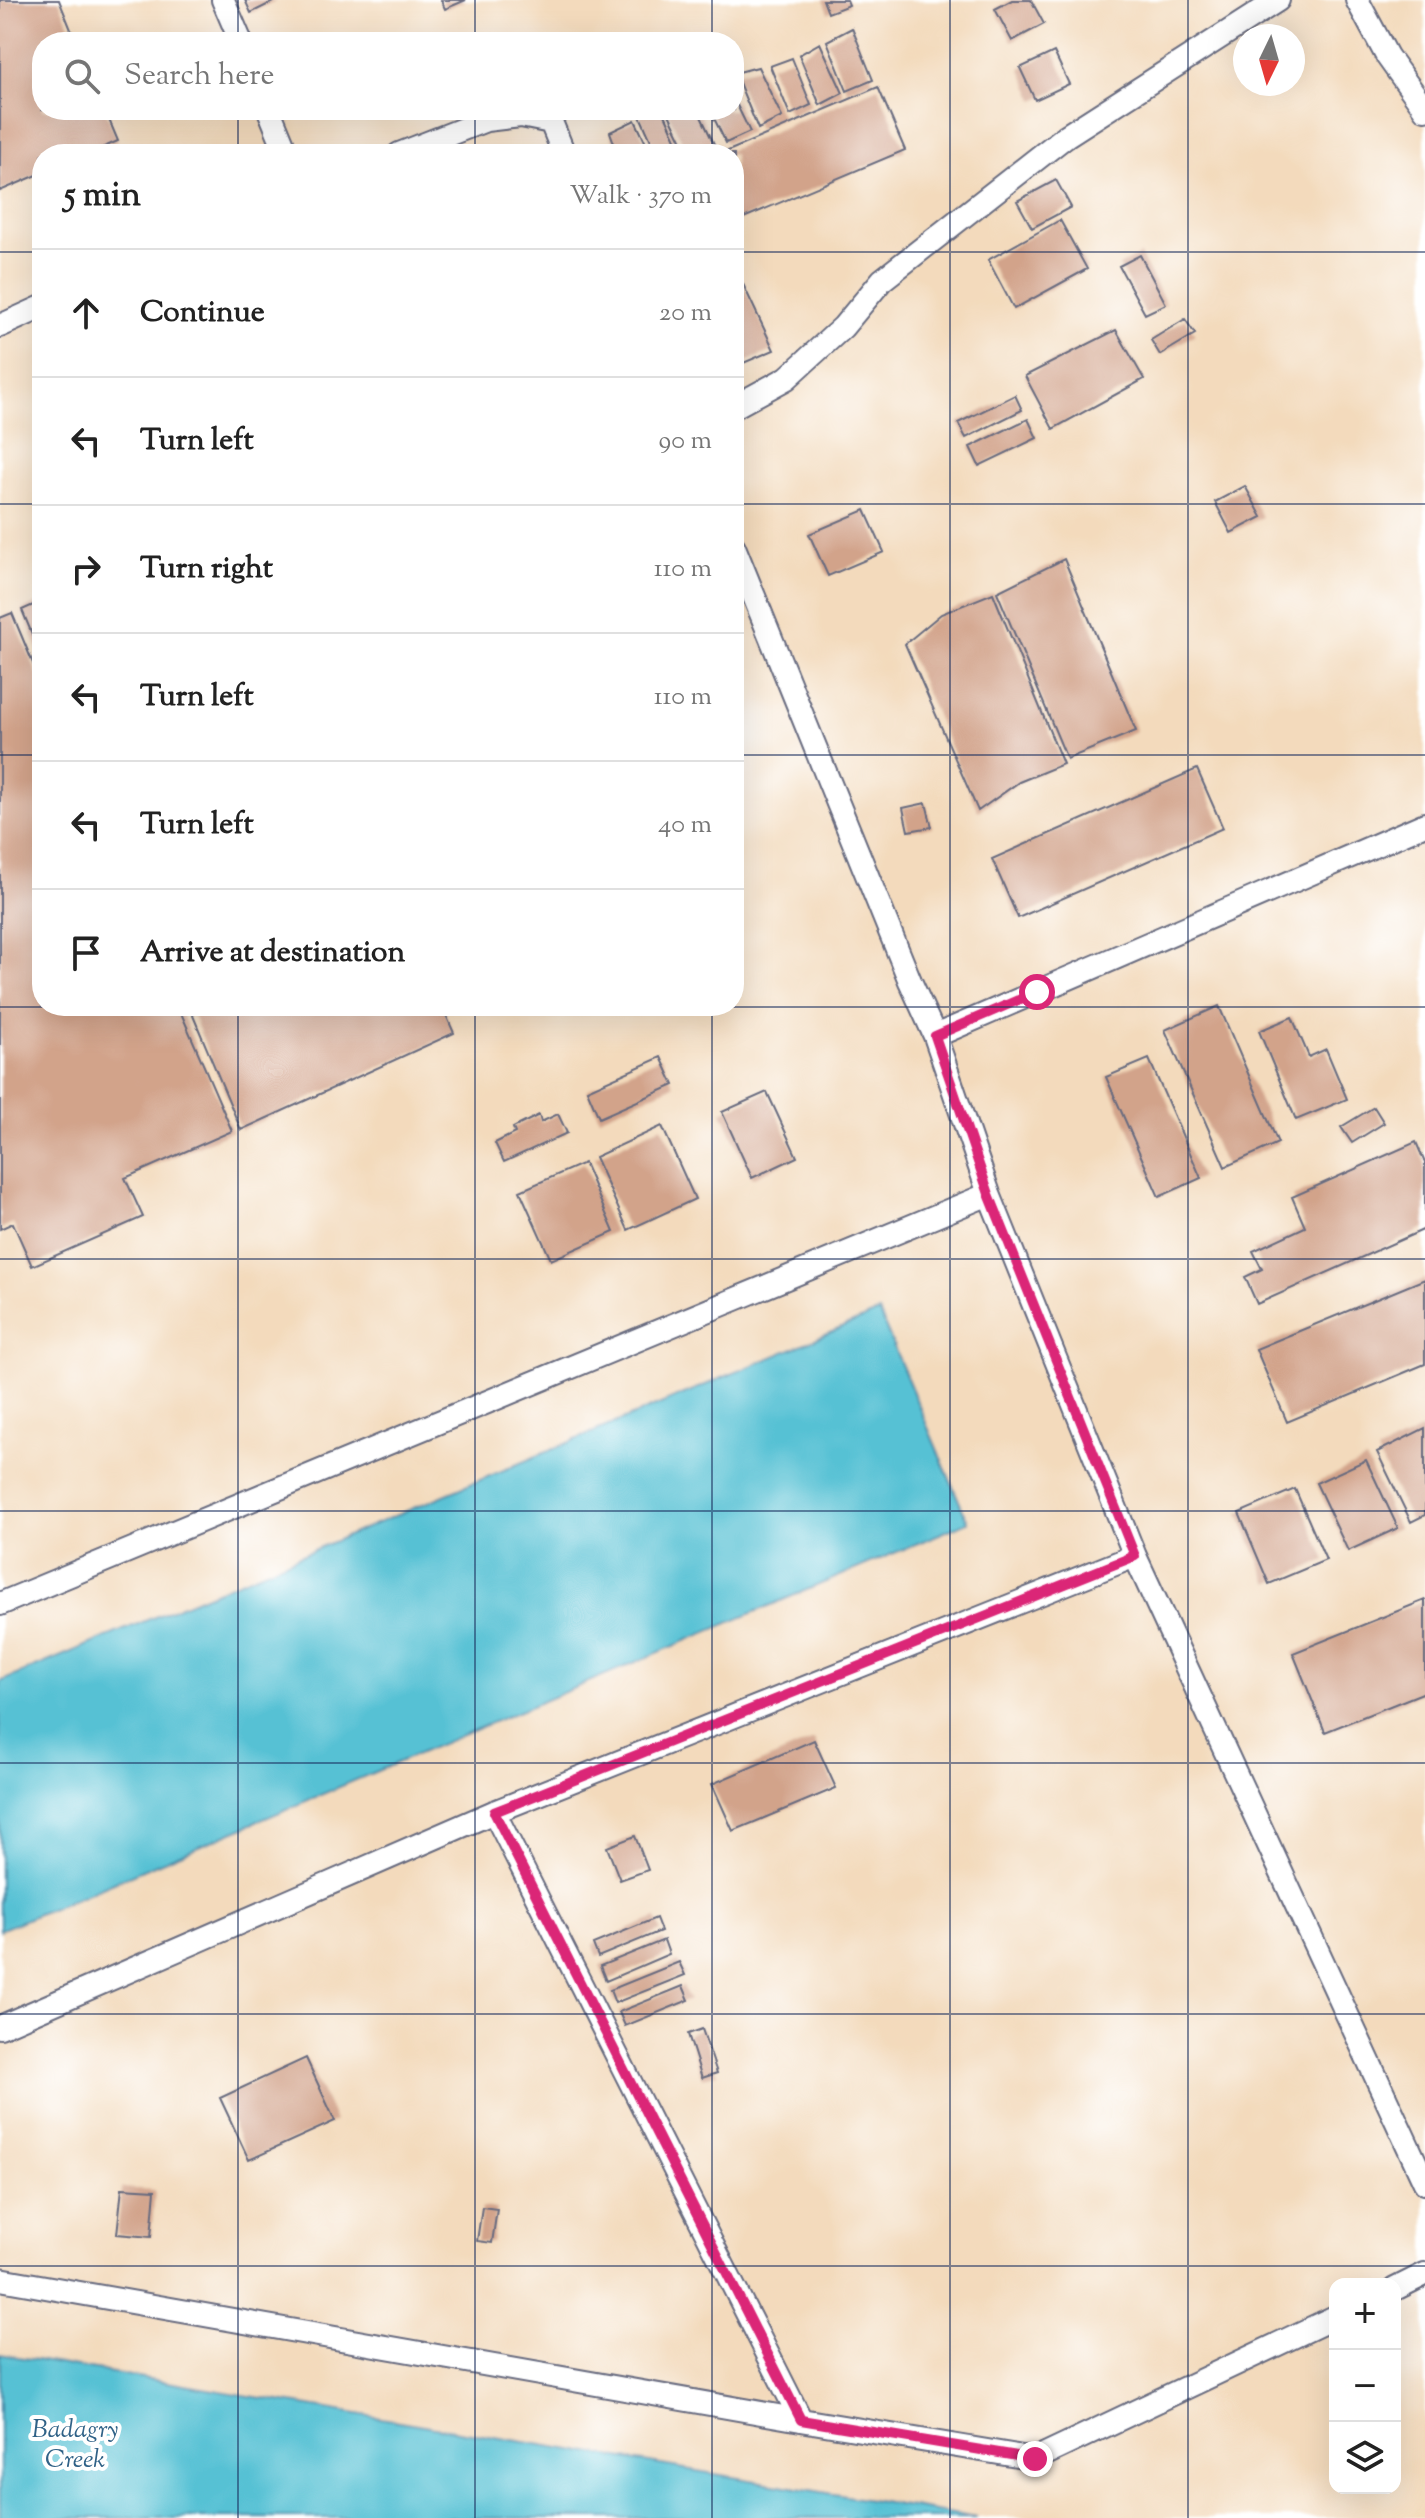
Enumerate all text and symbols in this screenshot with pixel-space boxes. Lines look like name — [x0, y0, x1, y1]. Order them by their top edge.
north arrow — [1233, 24, 1305, 96]
search box — [32, 32, 744, 120]
icon: search — [60, 54, 104, 98]
text: Search here — [124, 55, 274, 98]
text: 5 min — [64, 172, 141, 221]
text: Walk · 370 m — [570, 178, 712, 215]
icon: ahead — [64, 291, 108, 335]
text: Continue — [140, 292, 265, 335]
text: 20 m — [659, 295, 712, 332]
icon: left — [64, 419, 108, 463]
text: Turn left — [140, 420, 254, 463]
text: 90 m — [659, 423, 712, 460]
icon: right — [64, 547, 108, 591]
text: Turn right — [140, 548, 273, 591]
text: 110 m — [654, 551, 712, 588]
icon: left — [64, 675, 108, 719]
text: Turn left — [140, 676, 254, 719]
text: 110 m — [654, 679, 712, 716]
icon: left — [64, 803, 108, 847]
text: Turn left — [140, 804, 254, 847]
text: 40 m — [658, 807, 712, 844]
icon: arrive — [64, 931, 108, 975]
text: Arrive at destination — [140, 932, 405, 975]
route start — [1019, 974, 1055, 1010]
map controls — [1329, 2278, 1401, 2494]
button: + — [1329, 2278, 1401, 2350]
button: − — [1329, 2350, 1401, 2422]
water label: Badagry Creek — [32, 2412, 118, 2479]
button: layers — [1329, 2422, 1401, 2494]
route end — [1017, 2441, 1053, 2477]

